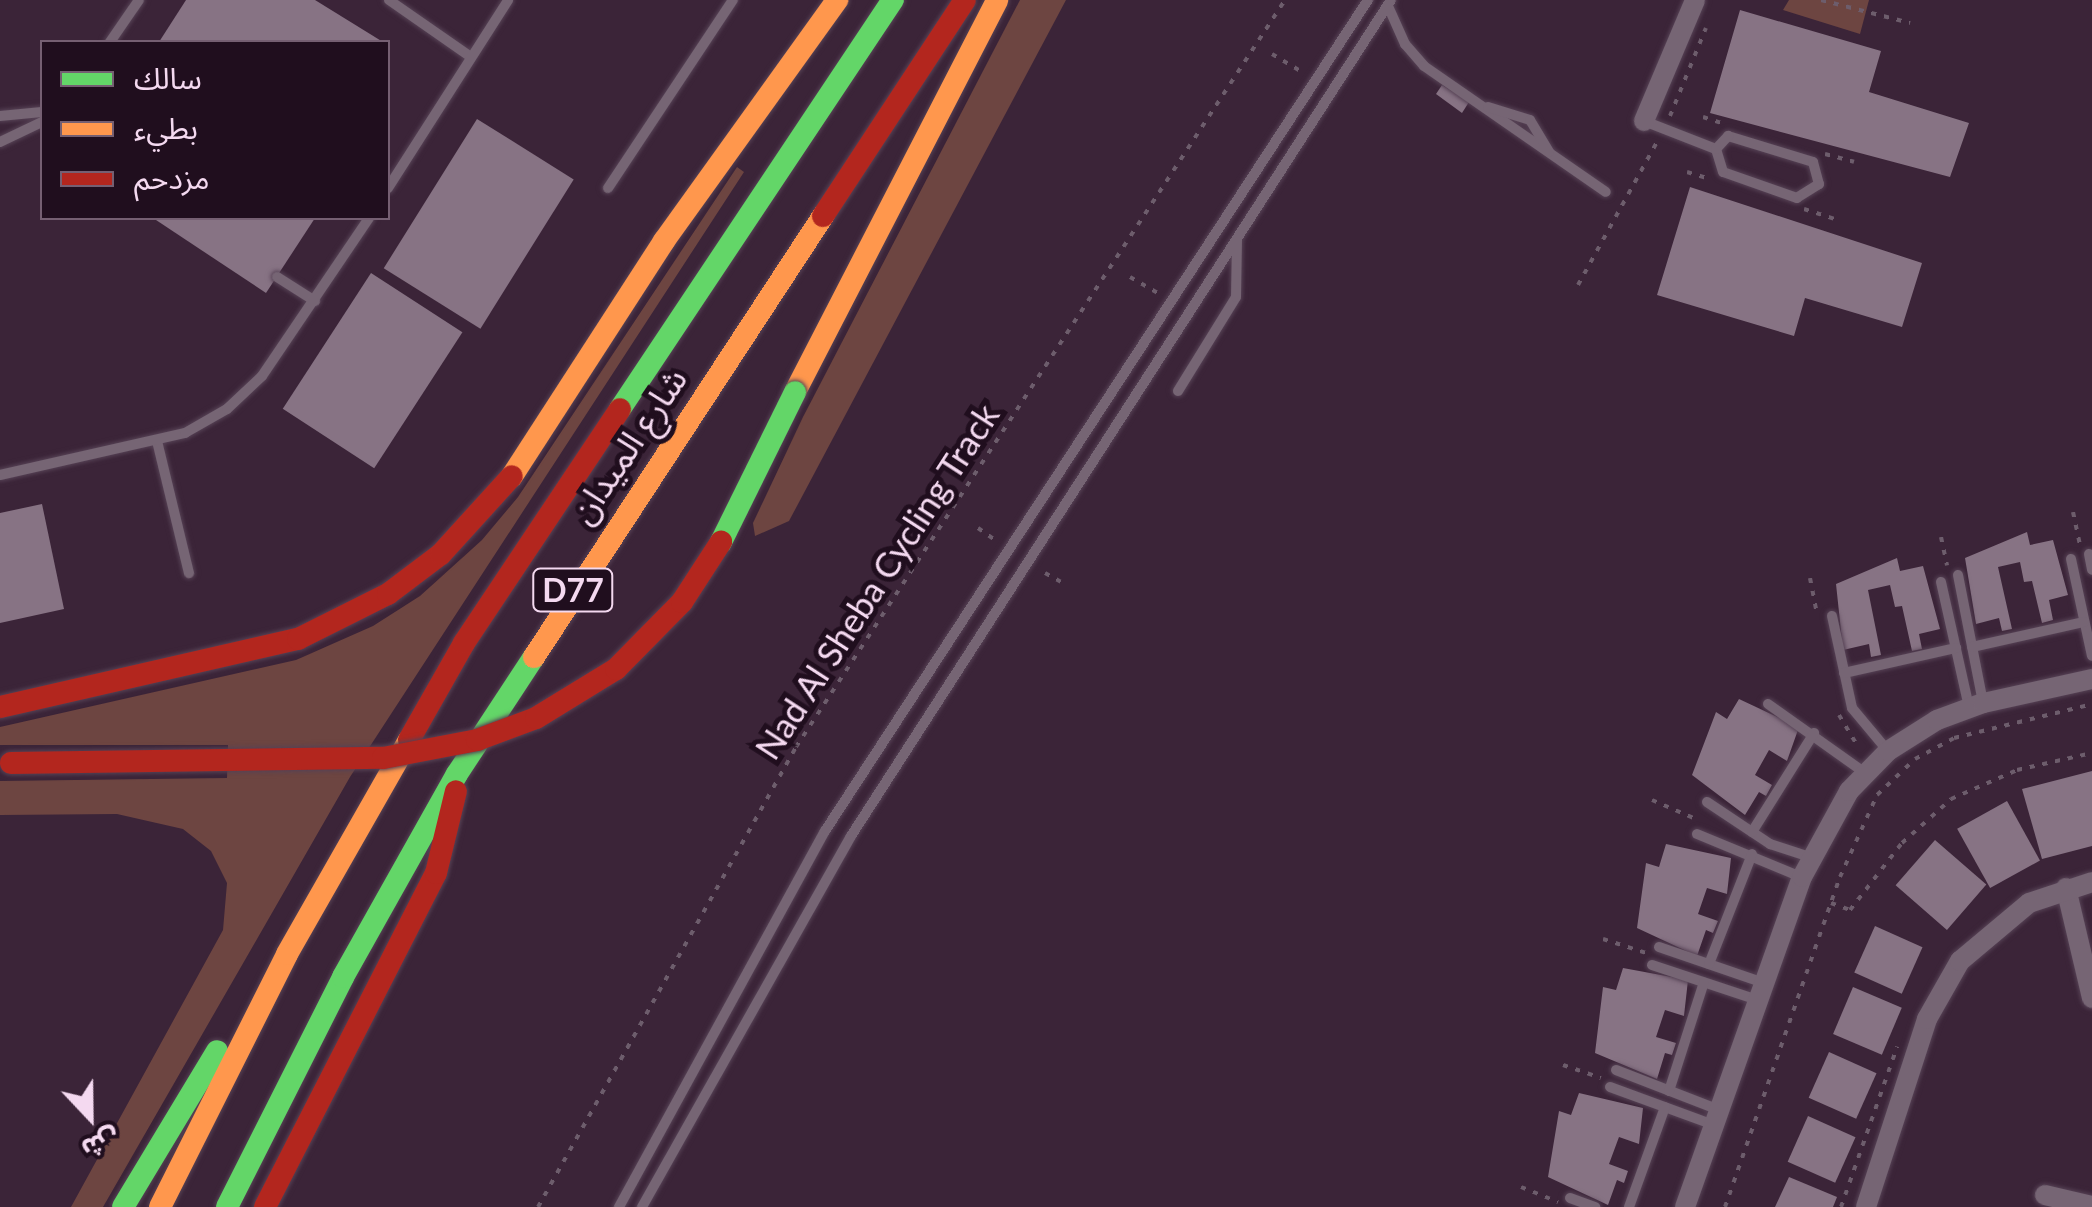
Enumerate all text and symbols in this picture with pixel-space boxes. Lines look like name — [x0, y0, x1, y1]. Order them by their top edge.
legend — [40, 40, 390, 220]
text: سالك — [134, 59, 202, 95]
text: بطيء — [134, 109, 198, 145]
text: مزدحم — [134, 159, 210, 195]
street label: شارع الميدان — [560, 359, 694, 531]
street label: Nad Al Sheba Cycling Track — [745, 395, 1007, 767]
road number: D77 — [530, 563, 616, 617]
north arrow — [40, 1067, 140, 1167]
text: ش — [77, 1122, 125, 1168]

